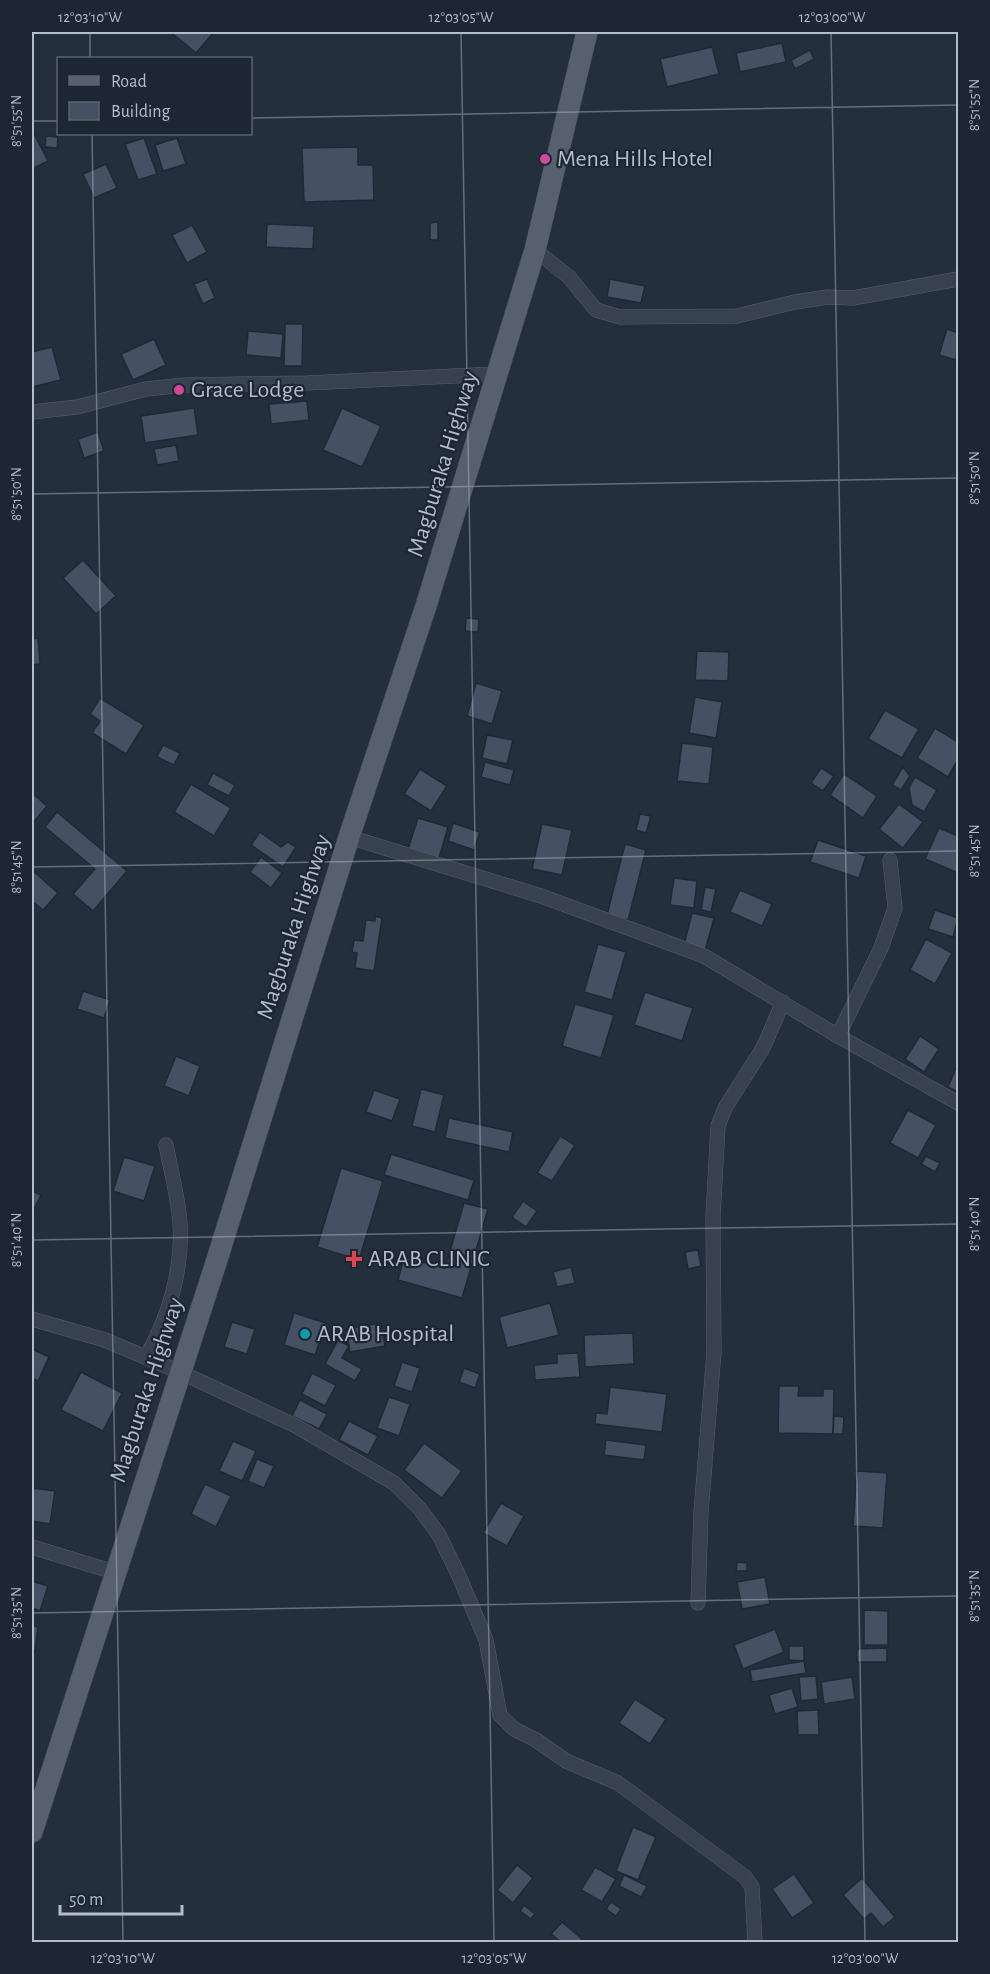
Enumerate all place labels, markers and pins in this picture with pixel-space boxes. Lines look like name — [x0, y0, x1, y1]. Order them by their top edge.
place label: Mena Hills Hotel — [557, 147, 713, 171]
marker: Mena Hills Hotel — [538, 152, 552, 166]
place label: Grace Lodge — [191, 378, 304, 402]
marker: Grace Lodge — [172, 383, 186, 397]
place label: ARAB CLINIC — [368, 1247, 490, 1271]
marker: ARAB CLINIC — [345, 1250, 363, 1268]
place label: ARAB Hospital — [317, 1322, 454, 1346]
marker: ARAB Hospital — [298, 1327, 312, 1341]

